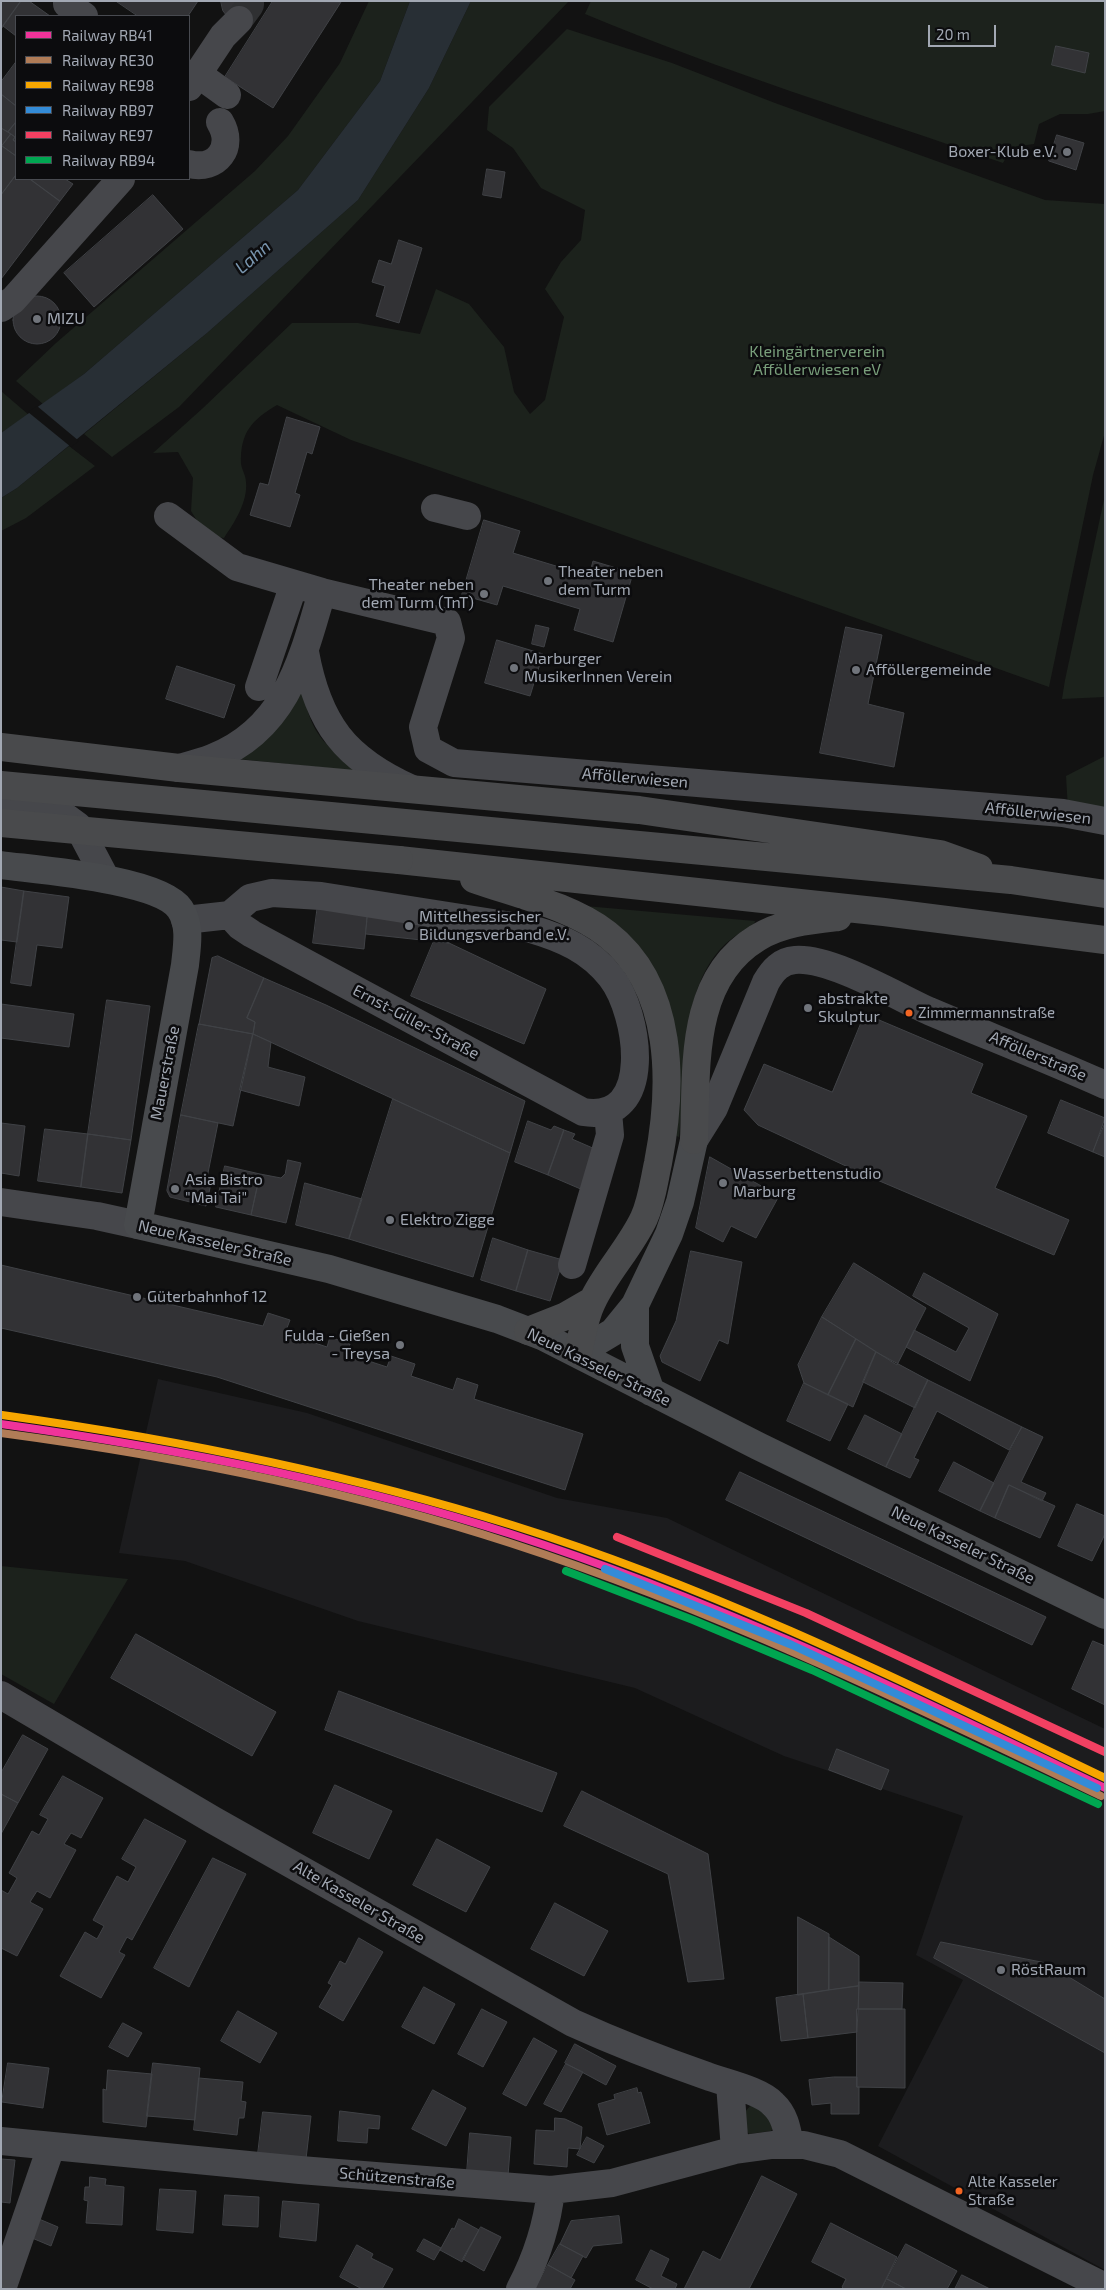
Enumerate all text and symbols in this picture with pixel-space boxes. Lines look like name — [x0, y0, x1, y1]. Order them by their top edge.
legend — [15, 15, 190, 180]
scale bar — [931, 15, 998, 47]
text: 20 m — [936, 25, 970, 43]
text: Railway RB41 — [62, 26, 153, 44]
text: Railway RE30 — [62, 51, 154, 69]
text: Railway RE98 — [62, 76, 154, 94]
text: Railway RB97 — [62, 101, 154, 119]
text: Railway RE97 — [62, 126, 153, 144]
place label: Boxer-Klub e.V. — [948, 142, 1057, 162]
marker: Boxer-Klub e.V. — [1061, 146, 1073, 158]
text: Railway RB94 — [62, 151, 155, 169]
water label: Lahn — [231, 236, 275, 278]
place label: MIZU — [47, 309, 85, 329]
marker: MIZU — [31, 313, 43, 325]
park label: Kleingärtnerverein Afföllerwiesen eV — [749, 342, 885, 380]
place label: Theater neben dem Turm — [558, 562, 664, 600]
place label: Theater neben dem Turm (TnT) — [362, 575, 474, 613]
marker: Theater neben dem Turm — [542, 575, 554, 587]
marker: Theater neben dem Turm (TnT) — [478, 588, 490, 600]
place label: Marburger MusikerInnen Verein — [524, 649, 672, 687]
place label: Afföllergemeinde — [866, 660, 992, 680]
marker: Marburger MusikerInnen Verein — [508, 662, 520, 674]
marker: Afföllergemeinde — [850, 664, 862, 676]
street label: Afföllerwiesen — [581, 764, 689, 792]
street label: Afföllerwiesen — [984, 798, 1092, 828]
place label: Mittelhessischer Bildungsverband e.V. — [419, 907, 570, 945]
marker: Mittelhessischer Bildungsverband e.V. — [403, 920, 415, 932]
street label: Ernst-Giller-Straße — [350, 981, 482, 1063]
place label: abstrakte Skulptur — [818, 989, 888, 1027]
marker: abstrakte Skulptur — [802, 1002, 814, 1014]
place label: Zimmermannstraße — [918, 1004, 1055, 1022]
marker: Zimmermannstraße — [904, 1008, 914, 1018]
street label: Mauerstraße — [146, 1024, 184, 1122]
street label: Afföllerstraße — [987, 1027, 1089, 1085]
place label: Wasserbettenstudio Marburg — [733, 1164, 881, 1202]
place label: Asia Bistro "Mai Tai" — [185, 1170, 263, 1208]
marker: Wasserbettenstudio Marburg — [717, 1177, 729, 1189]
marker: Asia Bistro "Mai Tai" — [169, 1183, 181, 1195]
place label: Elektro Zigge — [400, 1210, 495, 1230]
marker: Elektro Zigge — [384, 1214, 396, 1226]
street label: Neue Kasseler Straße — [136, 1216, 294, 1270]
place label: Güterbahnhof 12 — [147, 1287, 267, 1307]
marker: Güterbahnhof 12 — [131, 1291, 143, 1303]
street label: Neue Kasseler Straße — [524, 1324, 674, 1410]
place label: Fulda - Gießen - Treysa — [284, 1326, 390, 1364]
marker: Fulda - Gießen - Treysa — [394, 1339, 406, 1351]
street label: Neue Kasseler Straße — [888, 1502, 1038, 1588]
street label: Alte Kasseler Straße — [290, 1856, 428, 1948]
place label: RöstRaum — [1011, 1960, 1086, 1980]
marker: RöstRaum — [995, 1964, 1007, 1976]
street label: Schützenstraße — [338, 2163, 456, 2193]
place label: Alte Kasseler Straße — [968, 2173, 1058, 2208]
marker: Alte Kasseler Straße — [954, 2186, 964, 2196]

